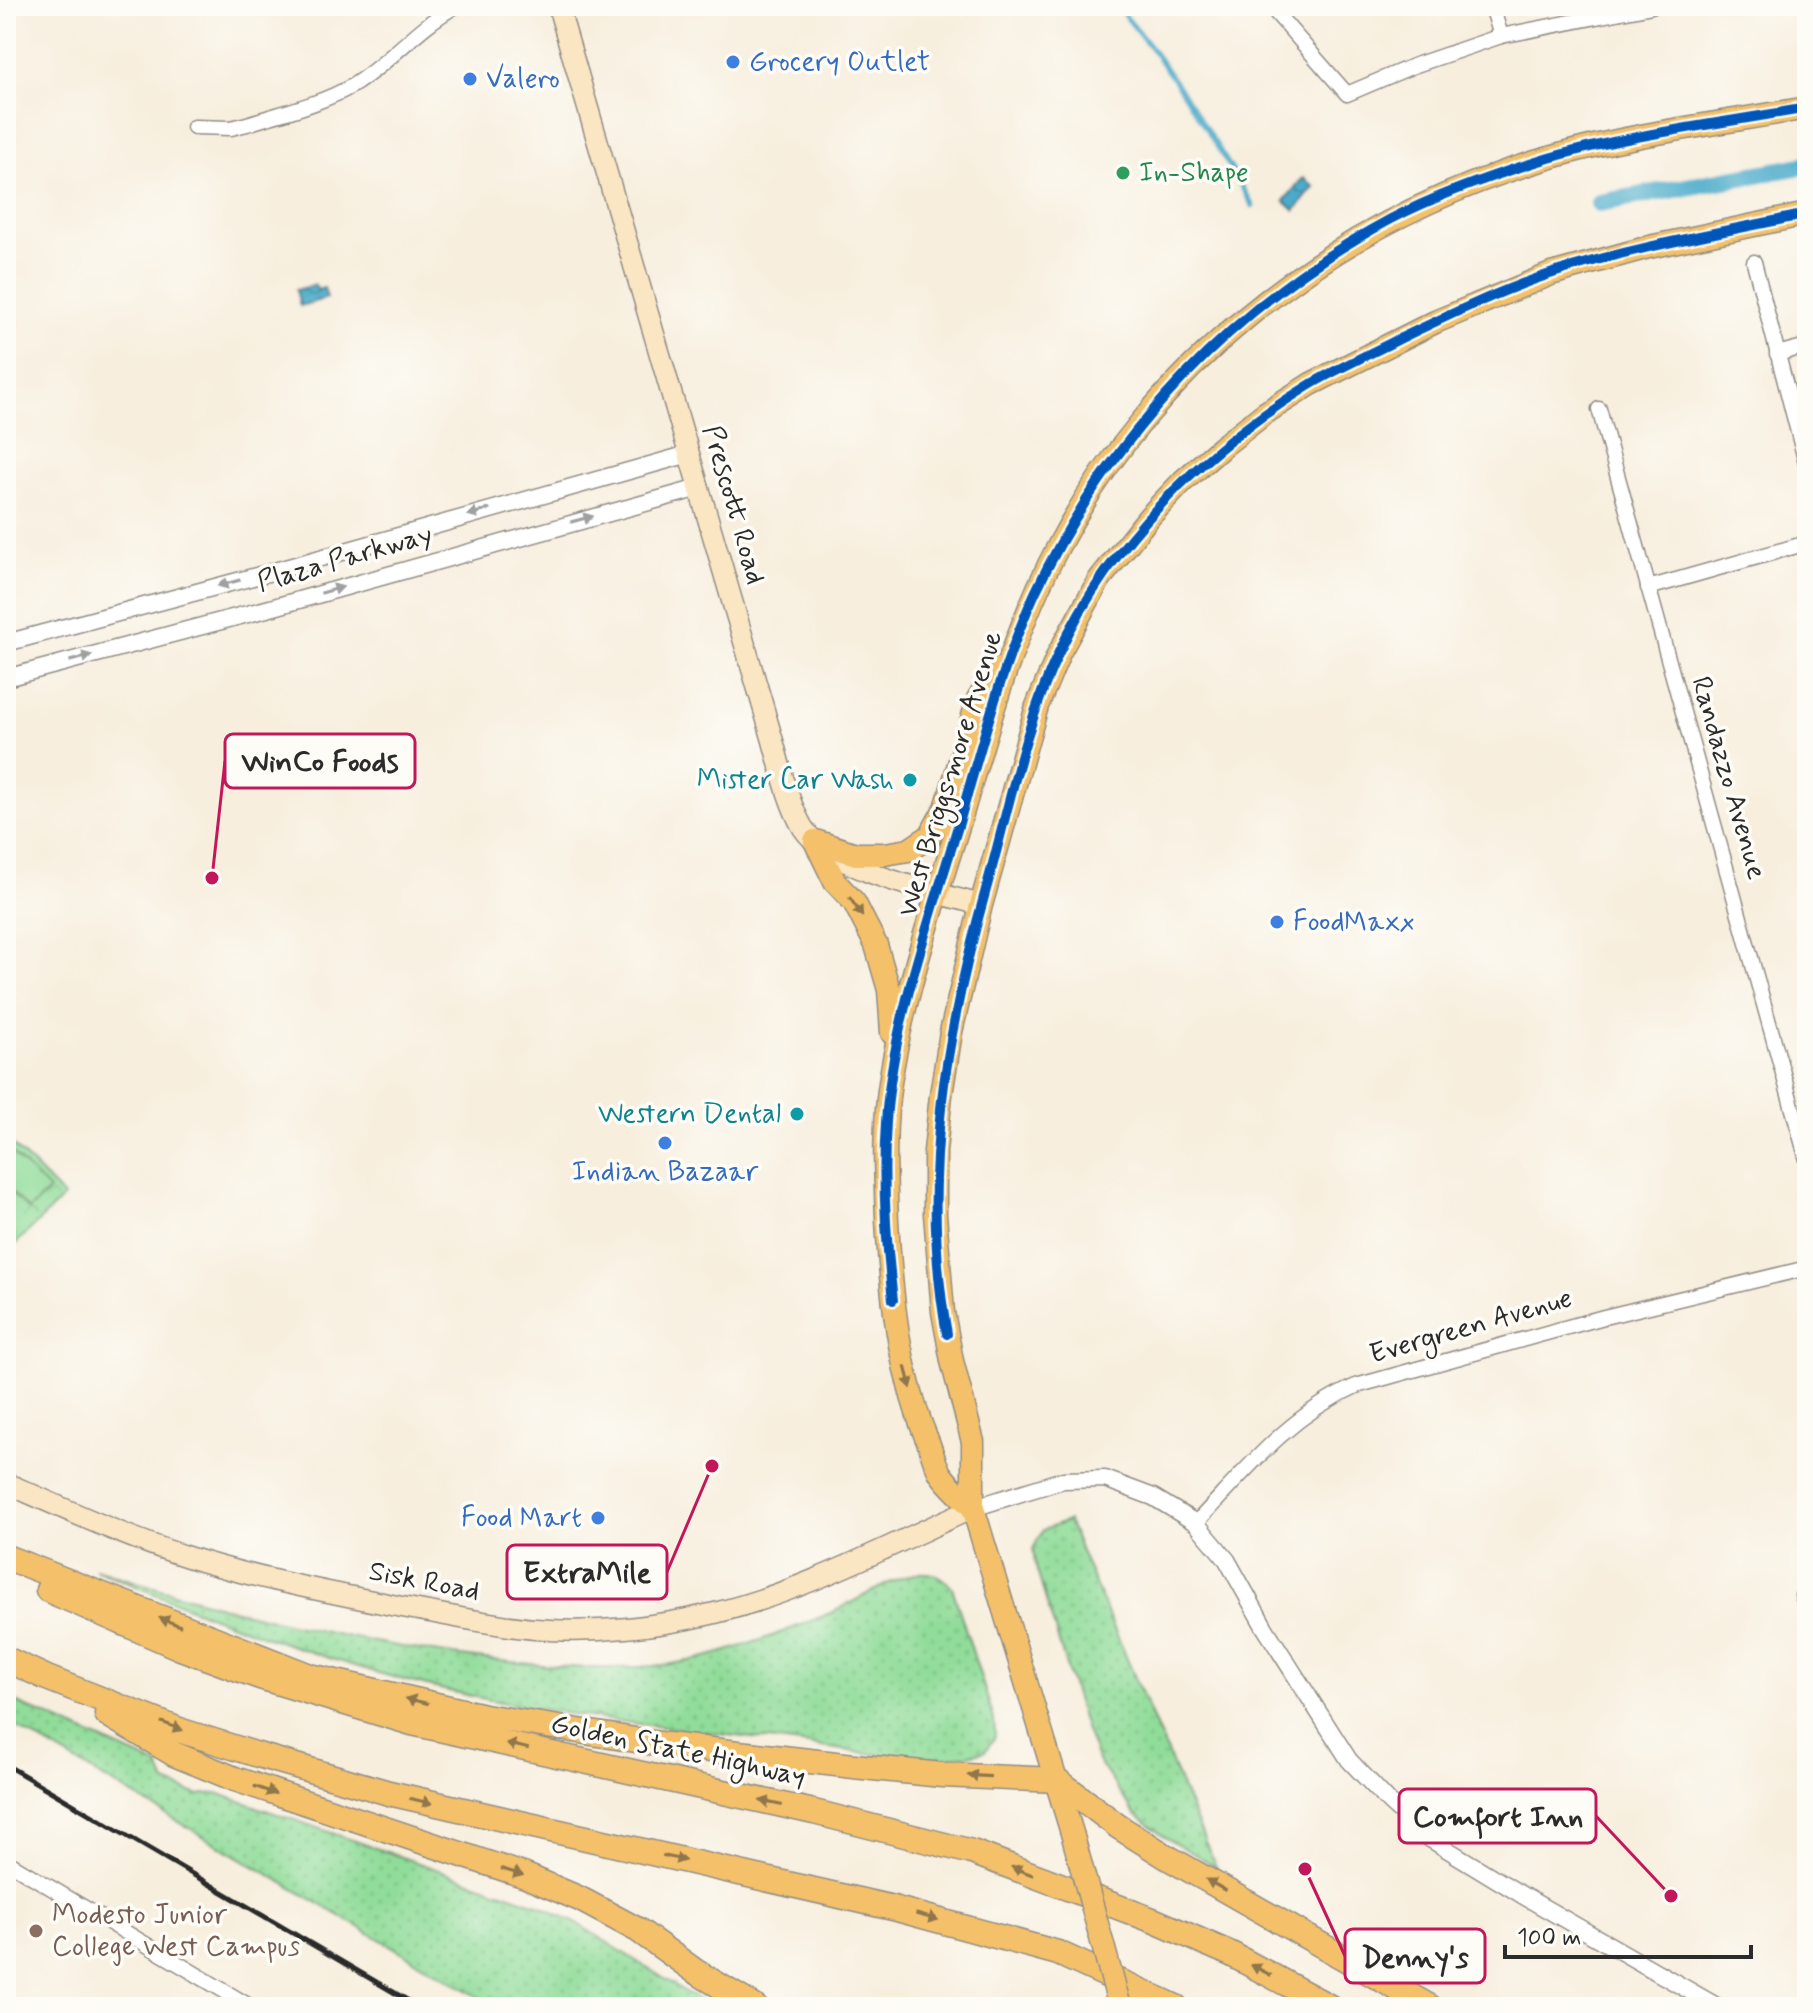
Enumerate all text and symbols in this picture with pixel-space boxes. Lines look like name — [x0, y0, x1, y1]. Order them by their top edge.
place label: Grocery Outlet — [749, 44, 930, 81]
marker: Grocery Outlet — [724, 53, 742, 71]
place label: Valero — [486, 61, 560, 98]
marker: Valero — [461, 70, 479, 88]
place label: In-Shape — [1139, 155, 1249, 192]
marker: In-Shape — [1114, 164, 1132, 182]
street label: Prescott Road — [693, 421, 773, 589]
one-way arrow — [466, 506, 490, 519]
one-way arrow — [570, 513, 595, 525]
street label: Plaza Parkway — [253, 516, 437, 602]
one-way arrow — [216, 578, 241, 590]
one-way arrow — [321, 583, 345, 596]
street label: West Briggsmore Avenue — [890, 627, 1014, 922]
one-way arrow — [70, 651, 94, 664]
street label: Randazzo Avenue — [1681, 672, 1775, 884]
callout: WinCo Foods — [225, 734, 415, 788]
text: WinCo Foods — [241, 743, 399, 782]
place label: Mister Car Wash — [697, 762, 894, 799]
marker: Mister Car Wash — [901, 771, 919, 789]
one-way arrow — [848, 897, 863, 918]
place label: FoodMaxx — [1293, 904, 1415, 941]
marker: FoodMaxx — [1268, 913, 1286, 931]
place label: Western Dental — [598, 1096, 781, 1133]
marker: Western Dental — [788, 1105, 806, 1123]
marker: Indian Bazaar — [656, 1134, 674, 1152]
place label: Indian Bazaar — [572, 1154, 759, 1191]
street label: Evergreen Avenue — [1365, 1280, 1577, 1376]
one-way arrow — [902, 1364, 914, 1389]
place label: Food Mart — [461, 1500, 582, 1537]
marker: Food Mart — [589, 1509, 607, 1527]
callout: ExtraMile — [507, 1545, 667, 1599]
street label: Sisk Road — [366, 1553, 482, 1611]
text: ExtraMile — [523, 1554, 652, 1593]
one-way arrow — [158, 1615, 182, 1628]
one-way arrow — [404, 1694, 429, 1707]
street label: Golden State Highway — [547, 1706, 809, 1798]
one-way arrow — [160, 1720, 184, 1733]
one-way arrow — [504, 1739, 529, 1752]
one-way arrow — [966, 1770, 991, 1783]
one-way arrow — [253, 1784, 277, 1796]
callout: Comfort Inn — [1399, 1789, 1596, 1843]
one-way arrow — [408, 1795, 433, 1807]
one-way arrow — [758, 1796, 783, 1809]
text: Comfort Inn — [1413, 1798, 1583, 1840]
one-way arrow — [662, 1852, 687, 1865]
one-way arrow — [1009, 1864, 1033, 1877]
one-way arrow — [500, 1866, 524, 1879]
one-way arrow — [1205, 1878, 1227, 1892]
place label: Modesto Junior College West Campus — [52, 1897, 300, 1966]
scale bar — [1505, 1909, 1751, 1959]
one-way arrow — [915, 1912, 940, 1924]
marker: Modesto Junior College West Campus — [27, 1922, 45, 1940]
text: 100 m — [1517, 1923, 1581, 1954]
callout: Denny's — [1345, 1929, 1485, 1983]
text: Denny's — [1361, 1939, 1469, 1978]
one-way arrow — [1250, 1964, 1273, 1977]

